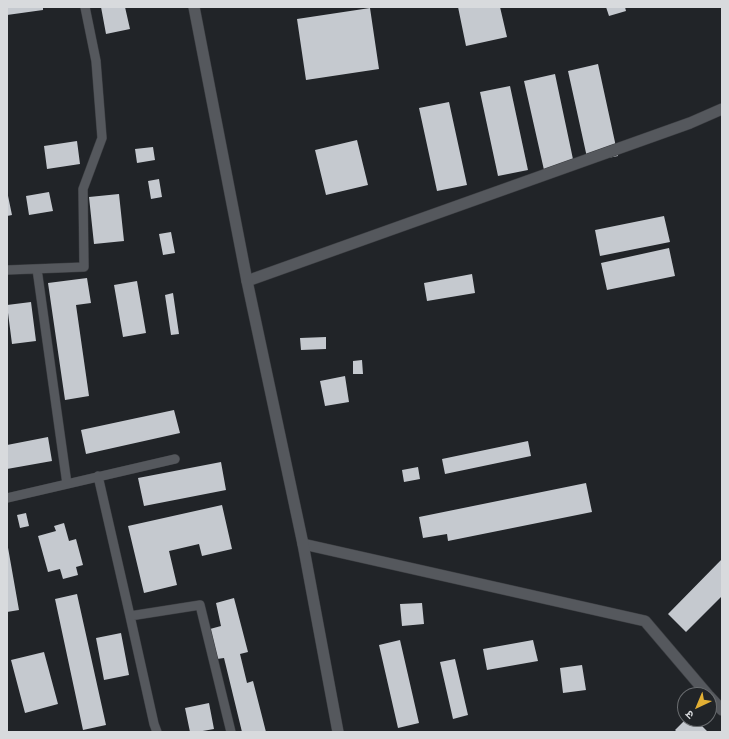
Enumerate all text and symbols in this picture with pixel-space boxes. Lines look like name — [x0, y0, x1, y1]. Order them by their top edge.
north arrow — [677, 687, 717, 727]
text: उ — [682, 708, 696, 722]

